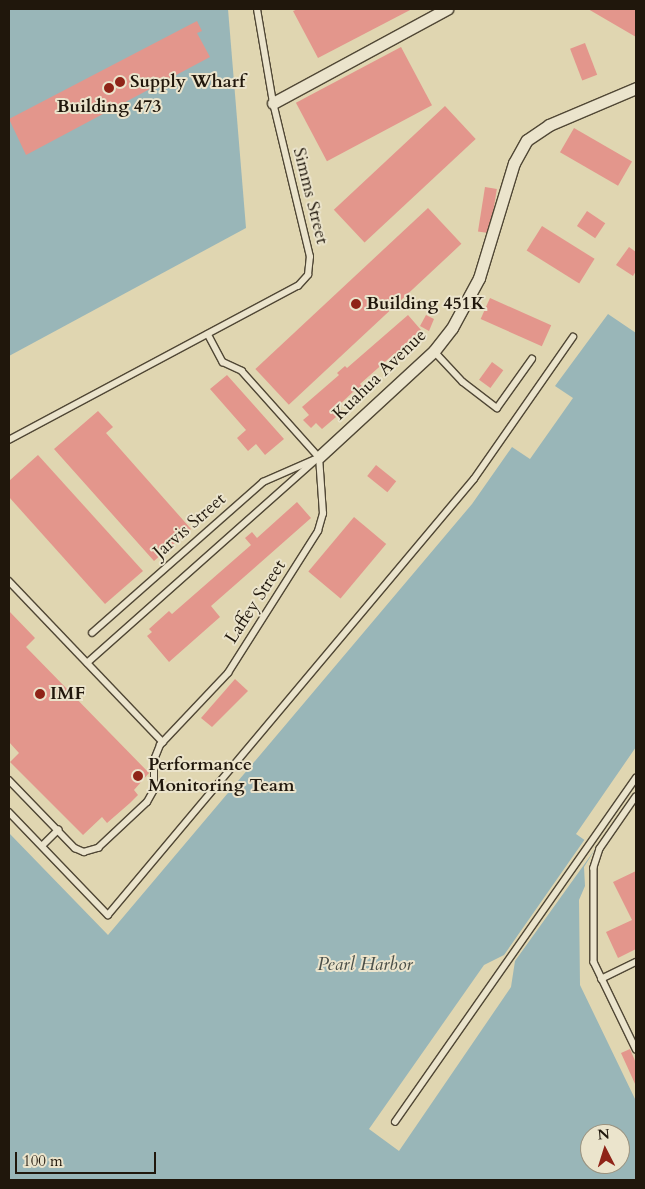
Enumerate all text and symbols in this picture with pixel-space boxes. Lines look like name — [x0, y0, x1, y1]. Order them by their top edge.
place label: Supply Wharf — [130, 71, 245, 93]
marker: Supply Wharf — [114, 76, 126, 88]
marker: Building 473 — [103, 82, 115, 94]
place label: Building 473 — [57, 96, 161, 118]
street label: Simms Street — [288, 146, 332, 246]
place label: Building 451K — [366, 293, 485, 315]
marker: Building 451K — [350, 298, 362, 310]
street label: Kuahua Avenue — [329, 325, 431, 425]
street label: Jarvis Street — [149, 489, 231, 563]
street label: Laffey Street — [221, 556, 291, 648]
place label: IMF — [50, 683, 85, 705]
marker: IMF — [34, 688, 46, 700]
place label: Performance Monitoring Team — [148, 755, 295, 798]
marker: Performance Monitoring Team — [132, 770, 144, 782]
water label: Pearl Harbor — [317, 954, 413, 976]
north arrow — [580, 1124, 630, 1174]
text: N — [597, 1125, 611, 1145]
scale bar — [18, 1142, 159, 1174]
text: 100 m — [23, 1151, 63, 1171]

